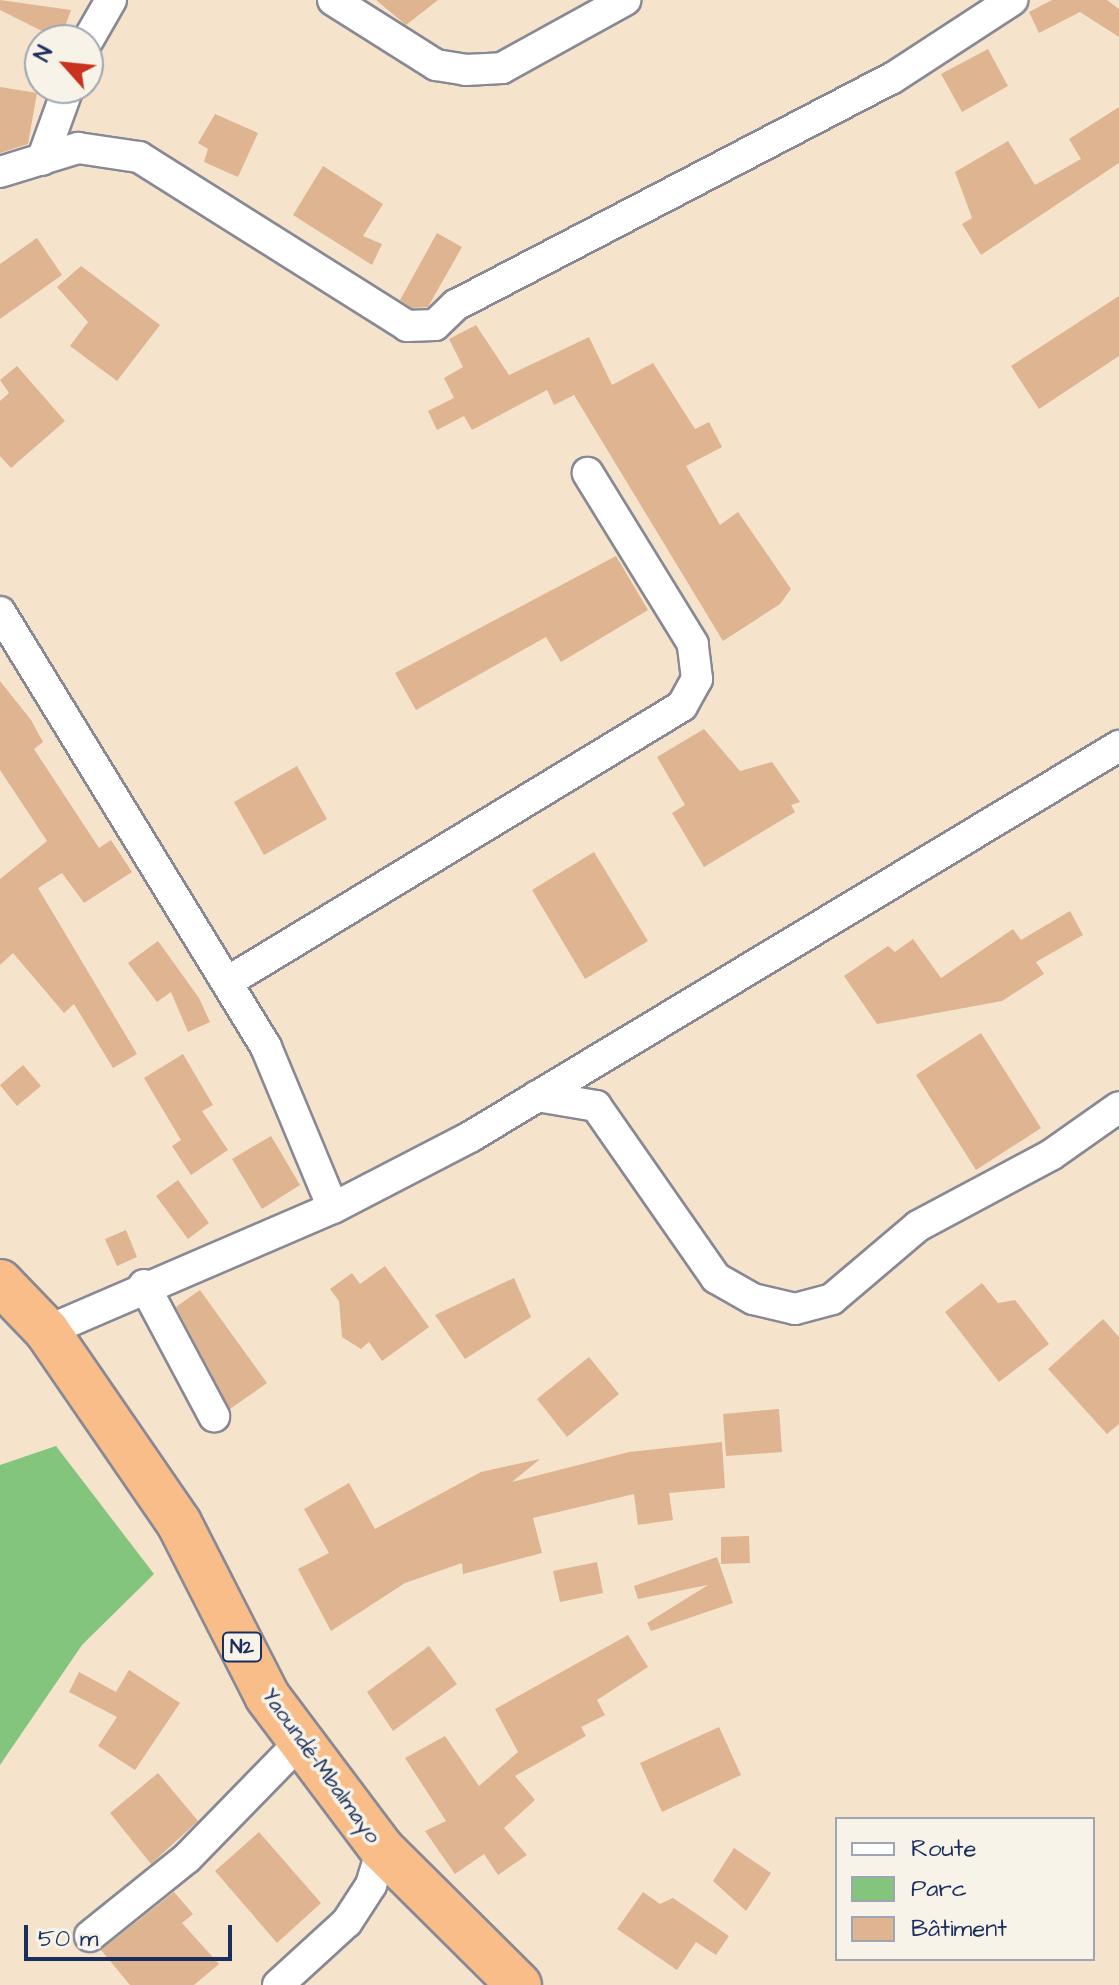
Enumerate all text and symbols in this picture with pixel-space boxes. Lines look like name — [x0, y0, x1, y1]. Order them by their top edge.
north arrow — [24, 24, 104, 104]
text: N — [27, 41, 61, 67]
road number: N2 — [222, 1631, 262, 1663]
street label: Yaoundé-Mbalmayo — [256, 1683, 386, 1849]
legend — [835, 1817, 1095, 1961]
text: Route — [911, 1832, 976, 1866]
text: Parc — [911, 1872, 967, 1906]
scale bar — [28, 1909, 236, 1959]
text: Bâtiment — [911, 1912, 1007, 1946]
text: 50 m — [38, 1922, 98, 1956]

